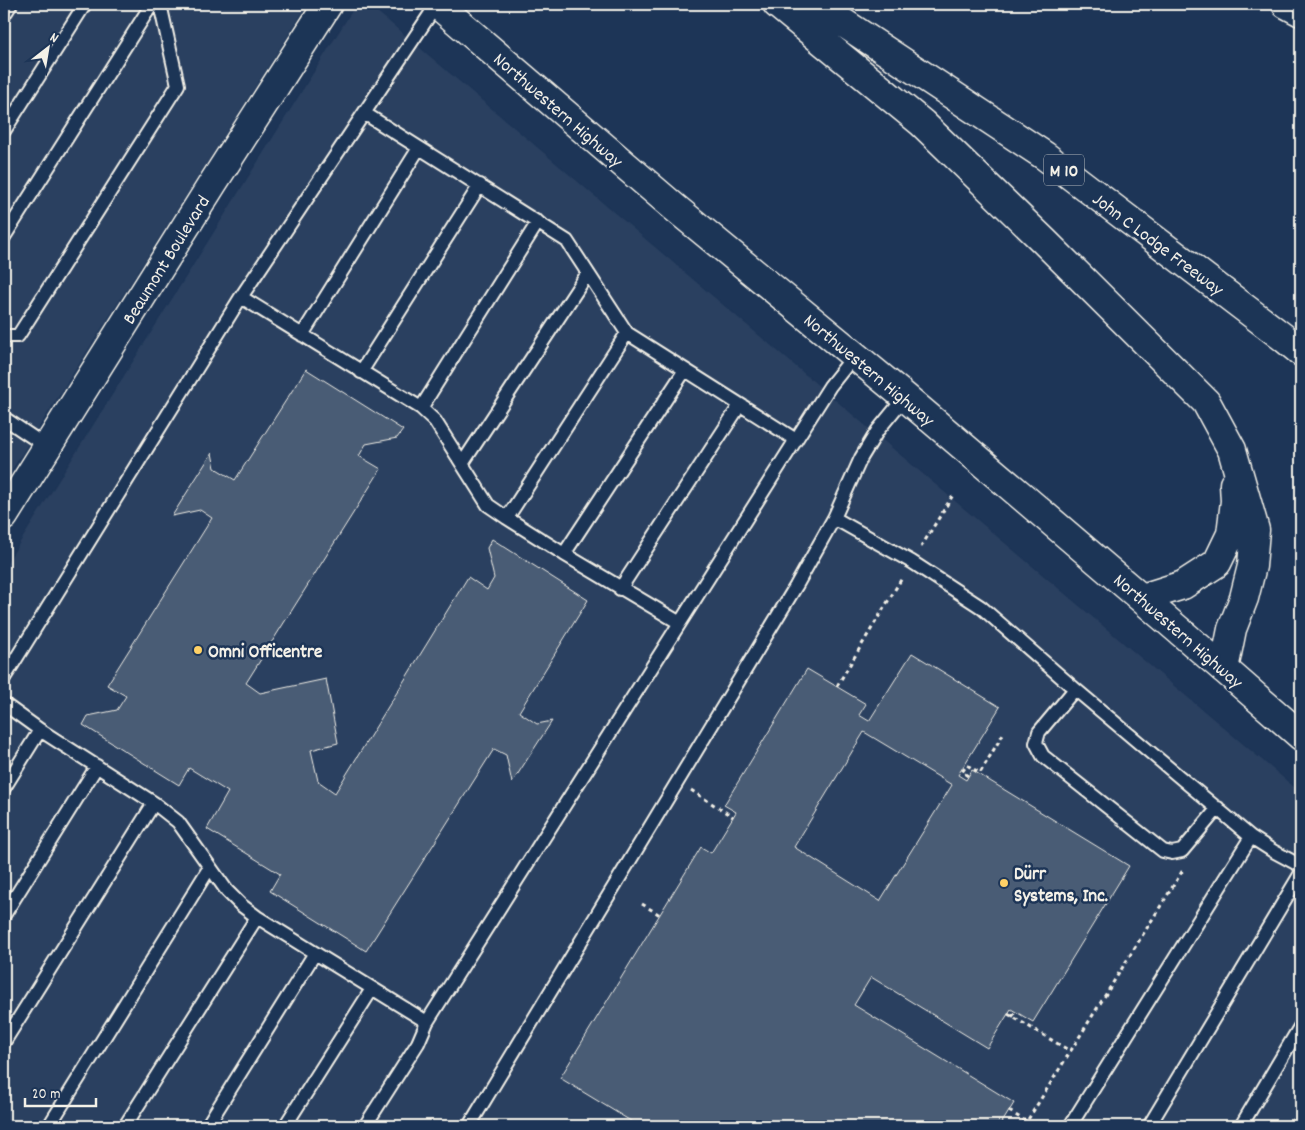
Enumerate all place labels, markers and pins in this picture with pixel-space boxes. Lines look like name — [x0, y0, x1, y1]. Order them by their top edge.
place label: Omni Officentre — [208, 640, 322, 667]
marker: Omni Officentre — [192, 644, 204, 656]
place label: Dürr Systems, Inc. — [1014, 862, 1108, 911]
marker: Dürr Systems, Inc. — [998, 877, 1010, 889]

